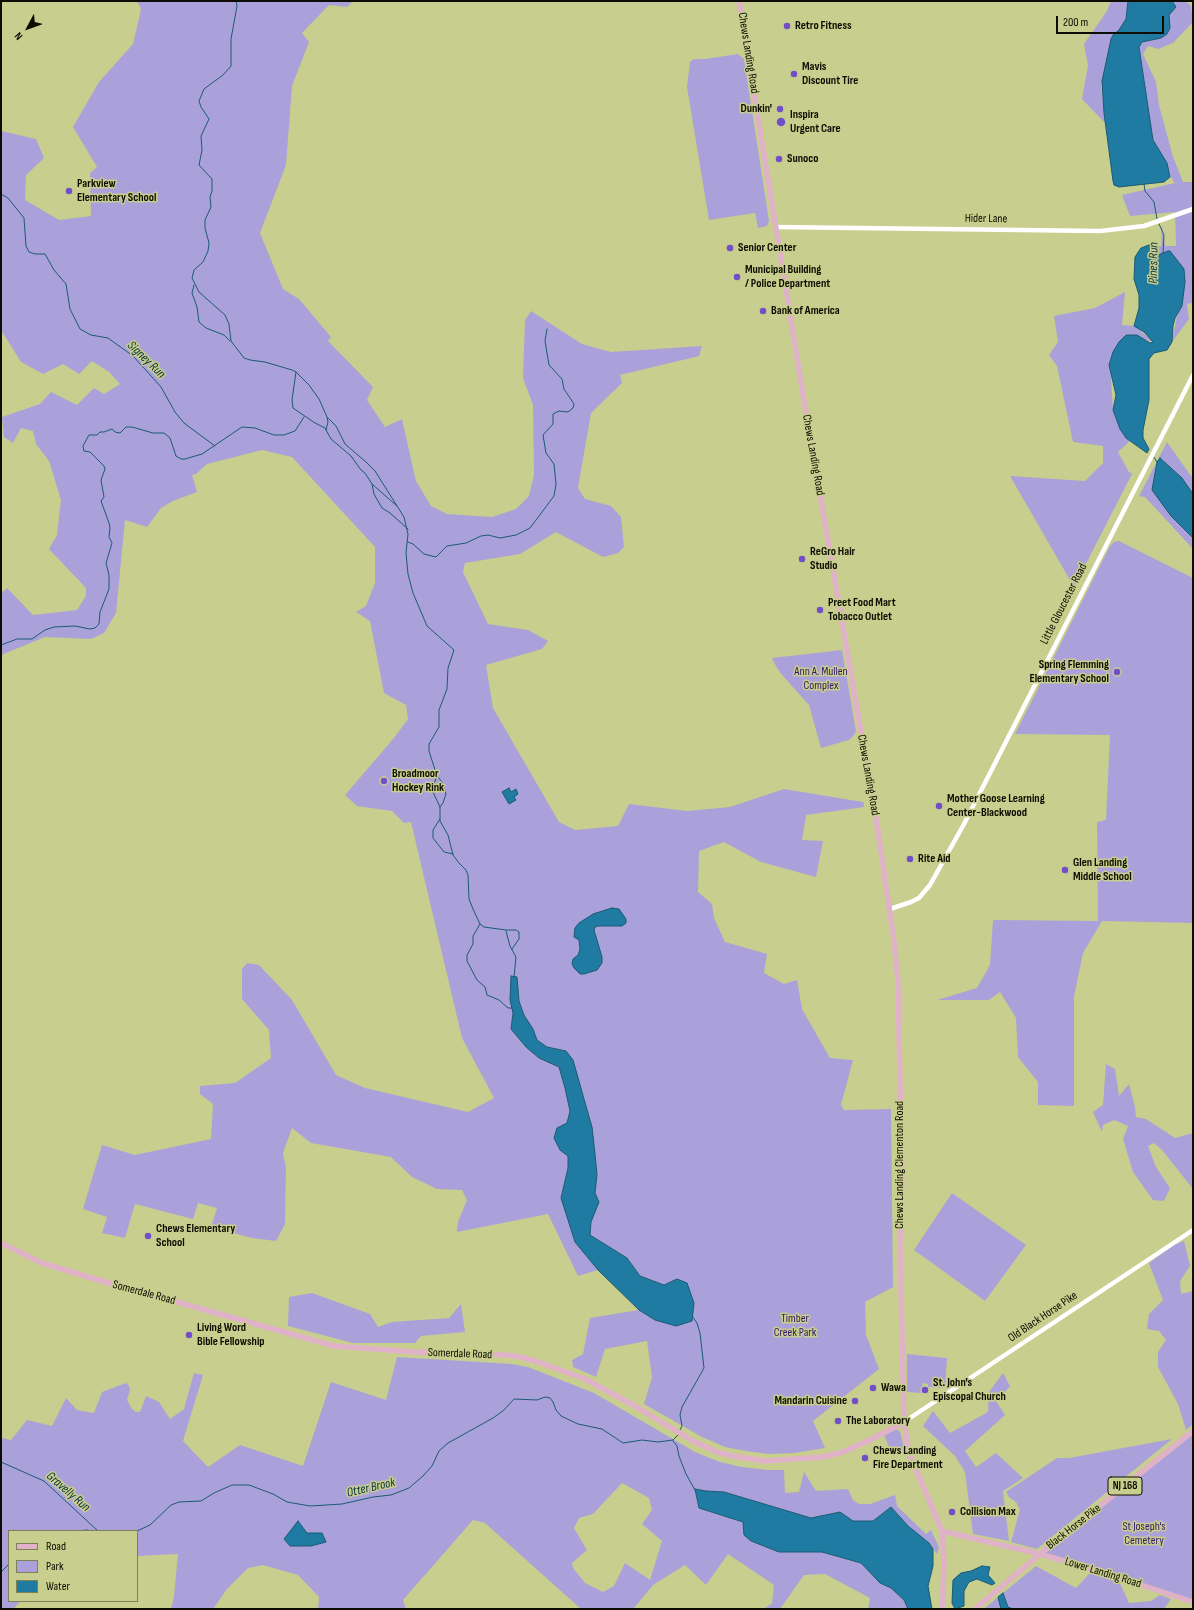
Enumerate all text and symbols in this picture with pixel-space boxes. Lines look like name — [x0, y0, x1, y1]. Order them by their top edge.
north arrow — [8, 8, 48, 48]
scale bar — [1058, 8, 1166, 34]
street label: Chews Landing Road — [734, 11, 762, 95]
text: 200 m — [1063, 15, 1088, 30]
place label: Retro Fitness — [795, 19, 852, 33]
marker: Retro Fitness — [782, 21, 792, 31]
text: N — [12, 30, 25, 43]
place label: Mavis Discount Tire — [802, 60, 858, 88]
marker: Mavis Discount Tire — [789, 69, 799, 79]
place label: Dunkin' — [741, 102, 772, 116]
marker: Dunkin' — [775, 104, 785, 114]
place label: Inspira Urgent Care — [790, 108, 841, 136]
marker: Inspira Urgent Care — [775, 116, 787, 128]
place label: Sunoco — [787, 152, 818, 166]
marker: Sunoco — [774, 154, 784, 164]
place label: Parkview Elementary School — [77, 177, 157, 205]
marker: Parkview Elementary School — [64, 186, 74, 196]
street label: Hider Lane — [965, 211, 1007, 227]
place label: Senior Center — [738, 241, 796, 255]
water label: Pines Run — [1146, 242, 1162, 284]
marker: Senior Center — [725, 243, 735, 253]
place label: Municipal Building / Police Department — [745, 263, 830, 291]
marker: Municipal Building / Police Department — [732, 272, 742, 282]
place label: Bank of America — [771, 304, 840, 318]
marker: Bank of America — [758, 306, 768, 316]
water label: Signey Run — [124, 338, 168, 382]
street label: Chews Landing Road — [799, 413, 827, 497]
place label: ReGro Hair Studio — [810, 545, 855, 573]
marker: ReGro Hair Studio — [797, 554, 807, 564]
street label: Little Gloucester Road — [1037, 561, 1091, 647]
place label: Preet Food Mart Tobacco Outlet — [828, 596, 896, 624]
marker: Preet Food Mart Tobacco Outlet — [815, 605, 825, 615]
place label: Spring Flemming Elementary School — [1029, 658, 1109, 686]
park label: Ann A. Mullen Complex — [794, 665, 848, 693]
marker: Spring Flemming Elementary School — [1112, 667, 1122, 677]
street label: Chews Landing Road — [854, 733, 882, 817]
place label: Broadmoor Hockey Rink — [392, 767, 444, 795]
marker: Broadmoor Hockey Rink — [379, 776, 389, 786]
place label: Mother Goose Learning Center-Blackwood — [947, 792, 1045, 820]
marker: Mother Goose Learning Center-Blackwood — [934, 801, 944, 811]
place label: Rite Aid — [918, 852, 951, 866]
marker: Rite Aid — [905, 854, 915, 864]
place label: Glen Landing Middle School — [1073, 856, 1132, 884]
marker: Glen Landing Middle School — [1060, 865, 1070, 875]
street label: Chews Landing Clementon Road — [893, 1101, 907, 1229]
place label: Chews Elementary School — [156, 1222, 235, 1250]
marker: Chews Elementary School — [143, 1231, 153, 1241]
street label: Somerdale Road — [111, 1278, 177, 1308]
street label: Old Black Horse Pike — [1006, 1289, 1080, 1345]
park label: Timber Creek Park — [774, 1312, 816, 1340]
place label: Living Word Bible Fellowship — [197, 1321, 265, 1349]
marker: Living Word Bible Fellowship — [184, 1330, 194, 1340]
street label: Somerdale Road — [428, 1346, 492, 1362]
place label: St. John's Episcopal Church — [933, 1376, 1006, 1404]
place label: Wawa — [881, 1381, 906, 1395]
marker: Wawa — [868, 1383, 878, 1393]
marker: St. John's Episcopal Church — [920, 1385, 930, 1395]
place label: Mandarin Cuisine — [774, 1394, 847, 1408]
marker: Mandarin Cuisine — [850, 1396, 860, 1406]
place label: The Laboratory — [846, 1414, 910, 1428]
marker: The Laboratory — [833, 1416, 843, 1426]
place label: Chews Landing Fire Department — [873, 1444, 943, 1472]
marker: Chews Landing Fire Department — [860, 1453, 870, 1463]
water label: Gravelly Run — [43, 1469, 93, 1515]
water label: Otter Brook — [345, 1475, 397, 1501]
road number: NJ 168 — [1108, 1477, 1142, 1495]
street label: Black Horse Pike — [1044, 1501, 1104, 1553]
place label: Collision Max — [960, 1505, 1016, 1519]
marker: Collision Max — [947, 1507, 957, 1517]
park label: St Joseph's Cemetery — [1122, 1520, 1166, 1548]
legend — [8, 1530, 138, 1602]
text: Road — [46, 1539, 66, 1554]
street label: Lower Landing Road — [1063, 1555, 1143, 1591]
text: Park — [46, 1559, 64, 1574]
text: Water — [46, 1579, 70, 1594]

